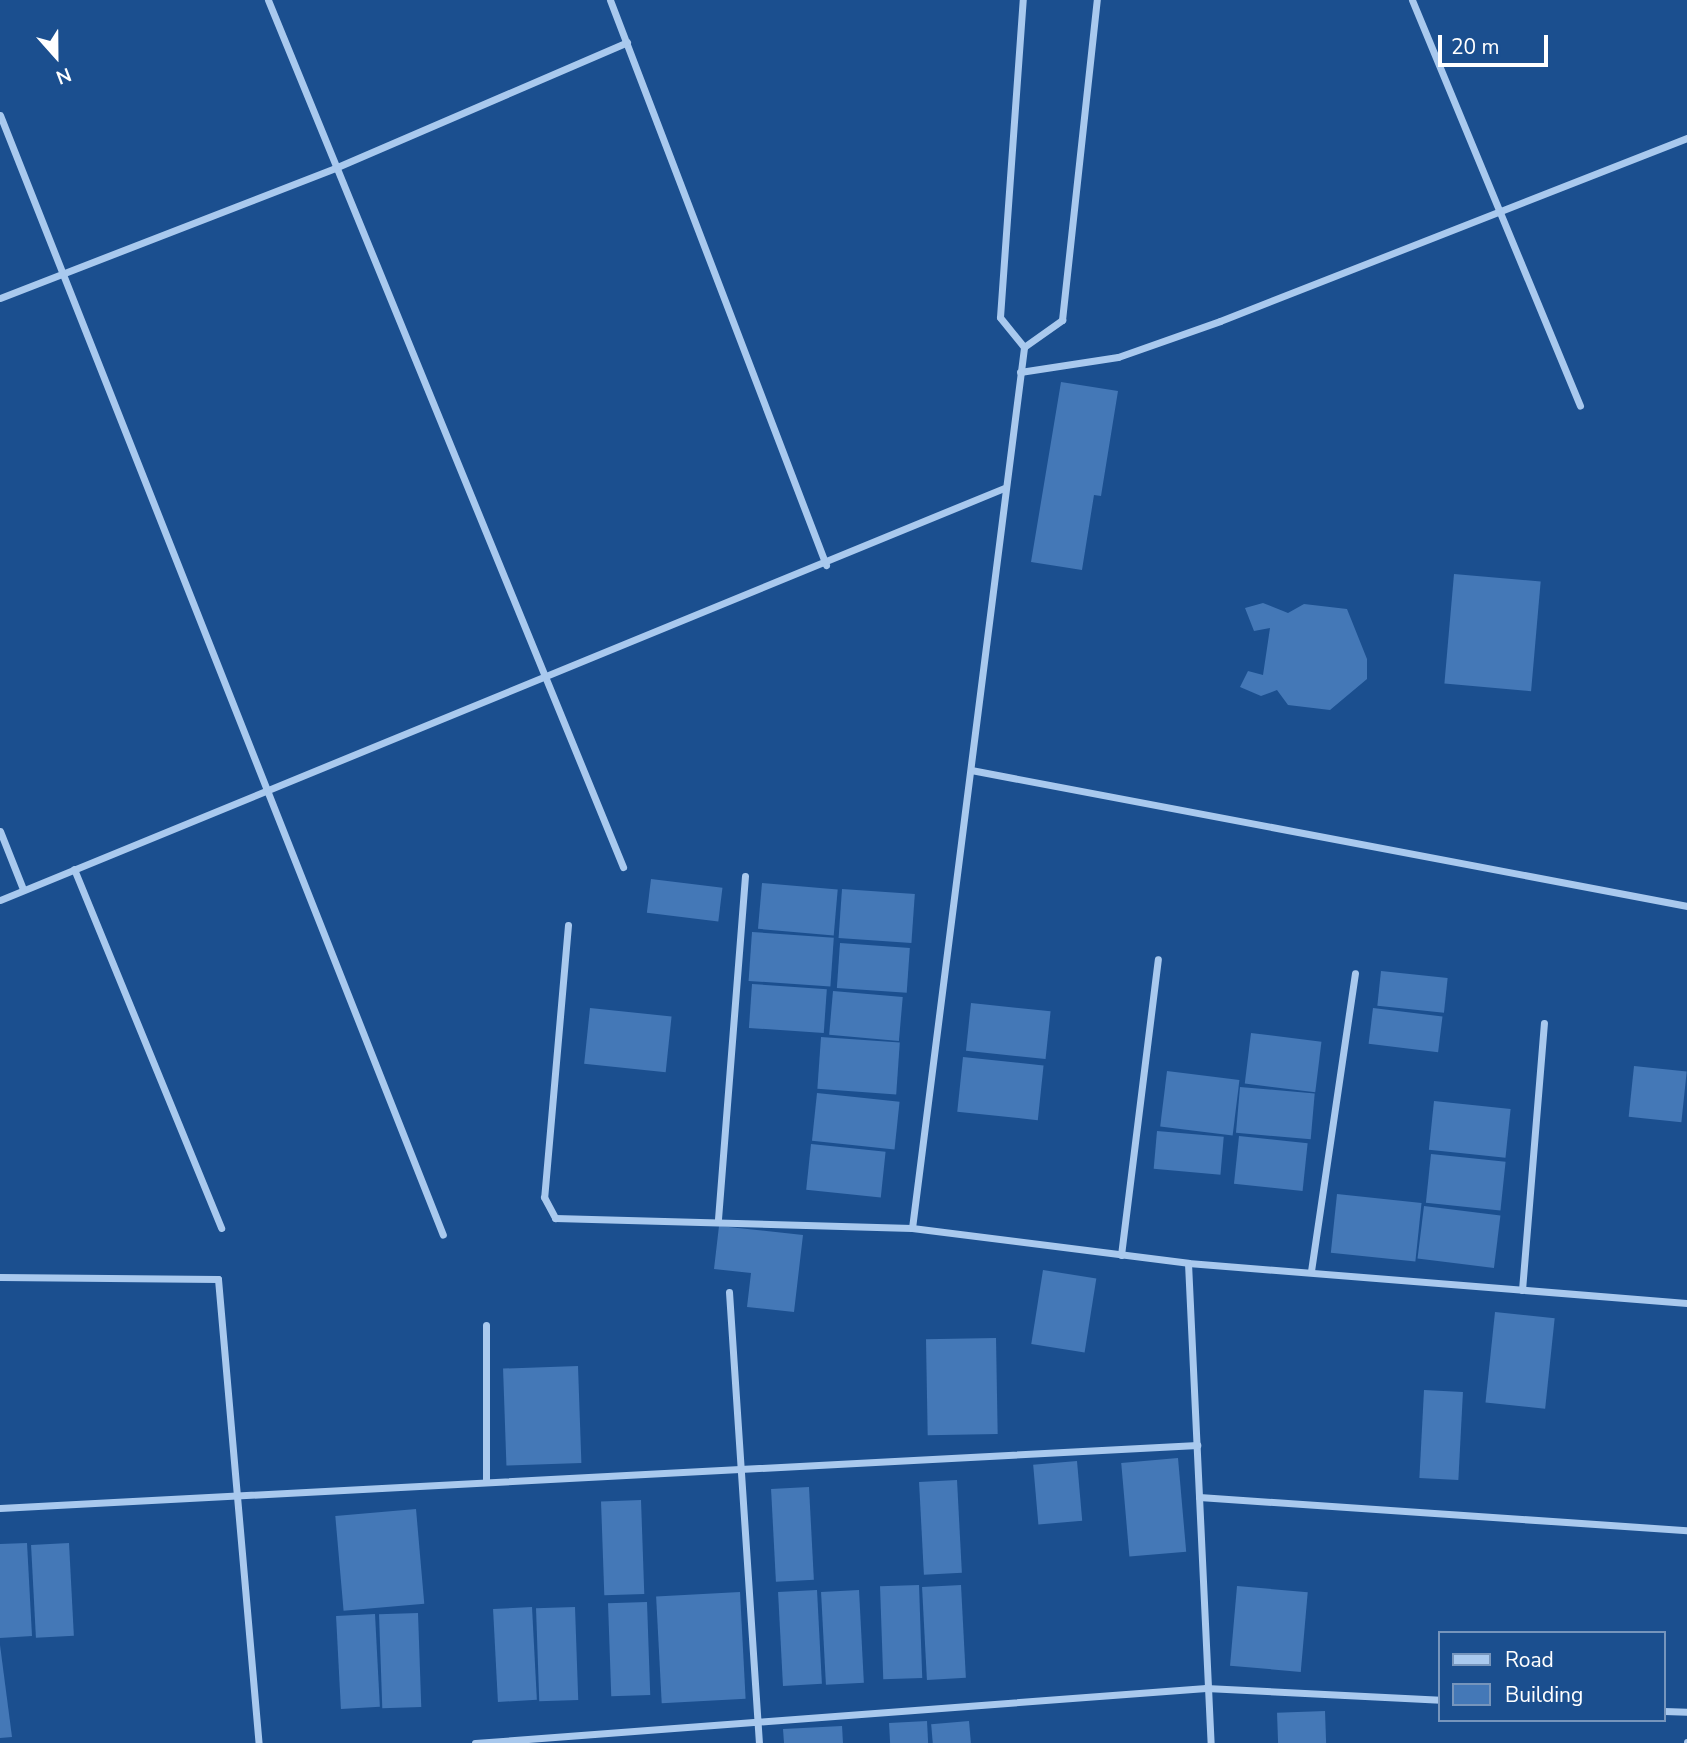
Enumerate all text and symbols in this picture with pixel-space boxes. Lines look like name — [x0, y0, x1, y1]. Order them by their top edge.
north arrow — [21, 21, 91, 91]
scale bar — [1442, 21, 1552, 65]
text: 20 m — [1451, 33, 1500, 61]
text: N — [52, 61, 75, 90]
legend — [1438, 1631, 1666, 1722]
text: Road — [1505, 1646, 1554, 1674]
text: Building — [1505, 1681, 1583, 1709]

